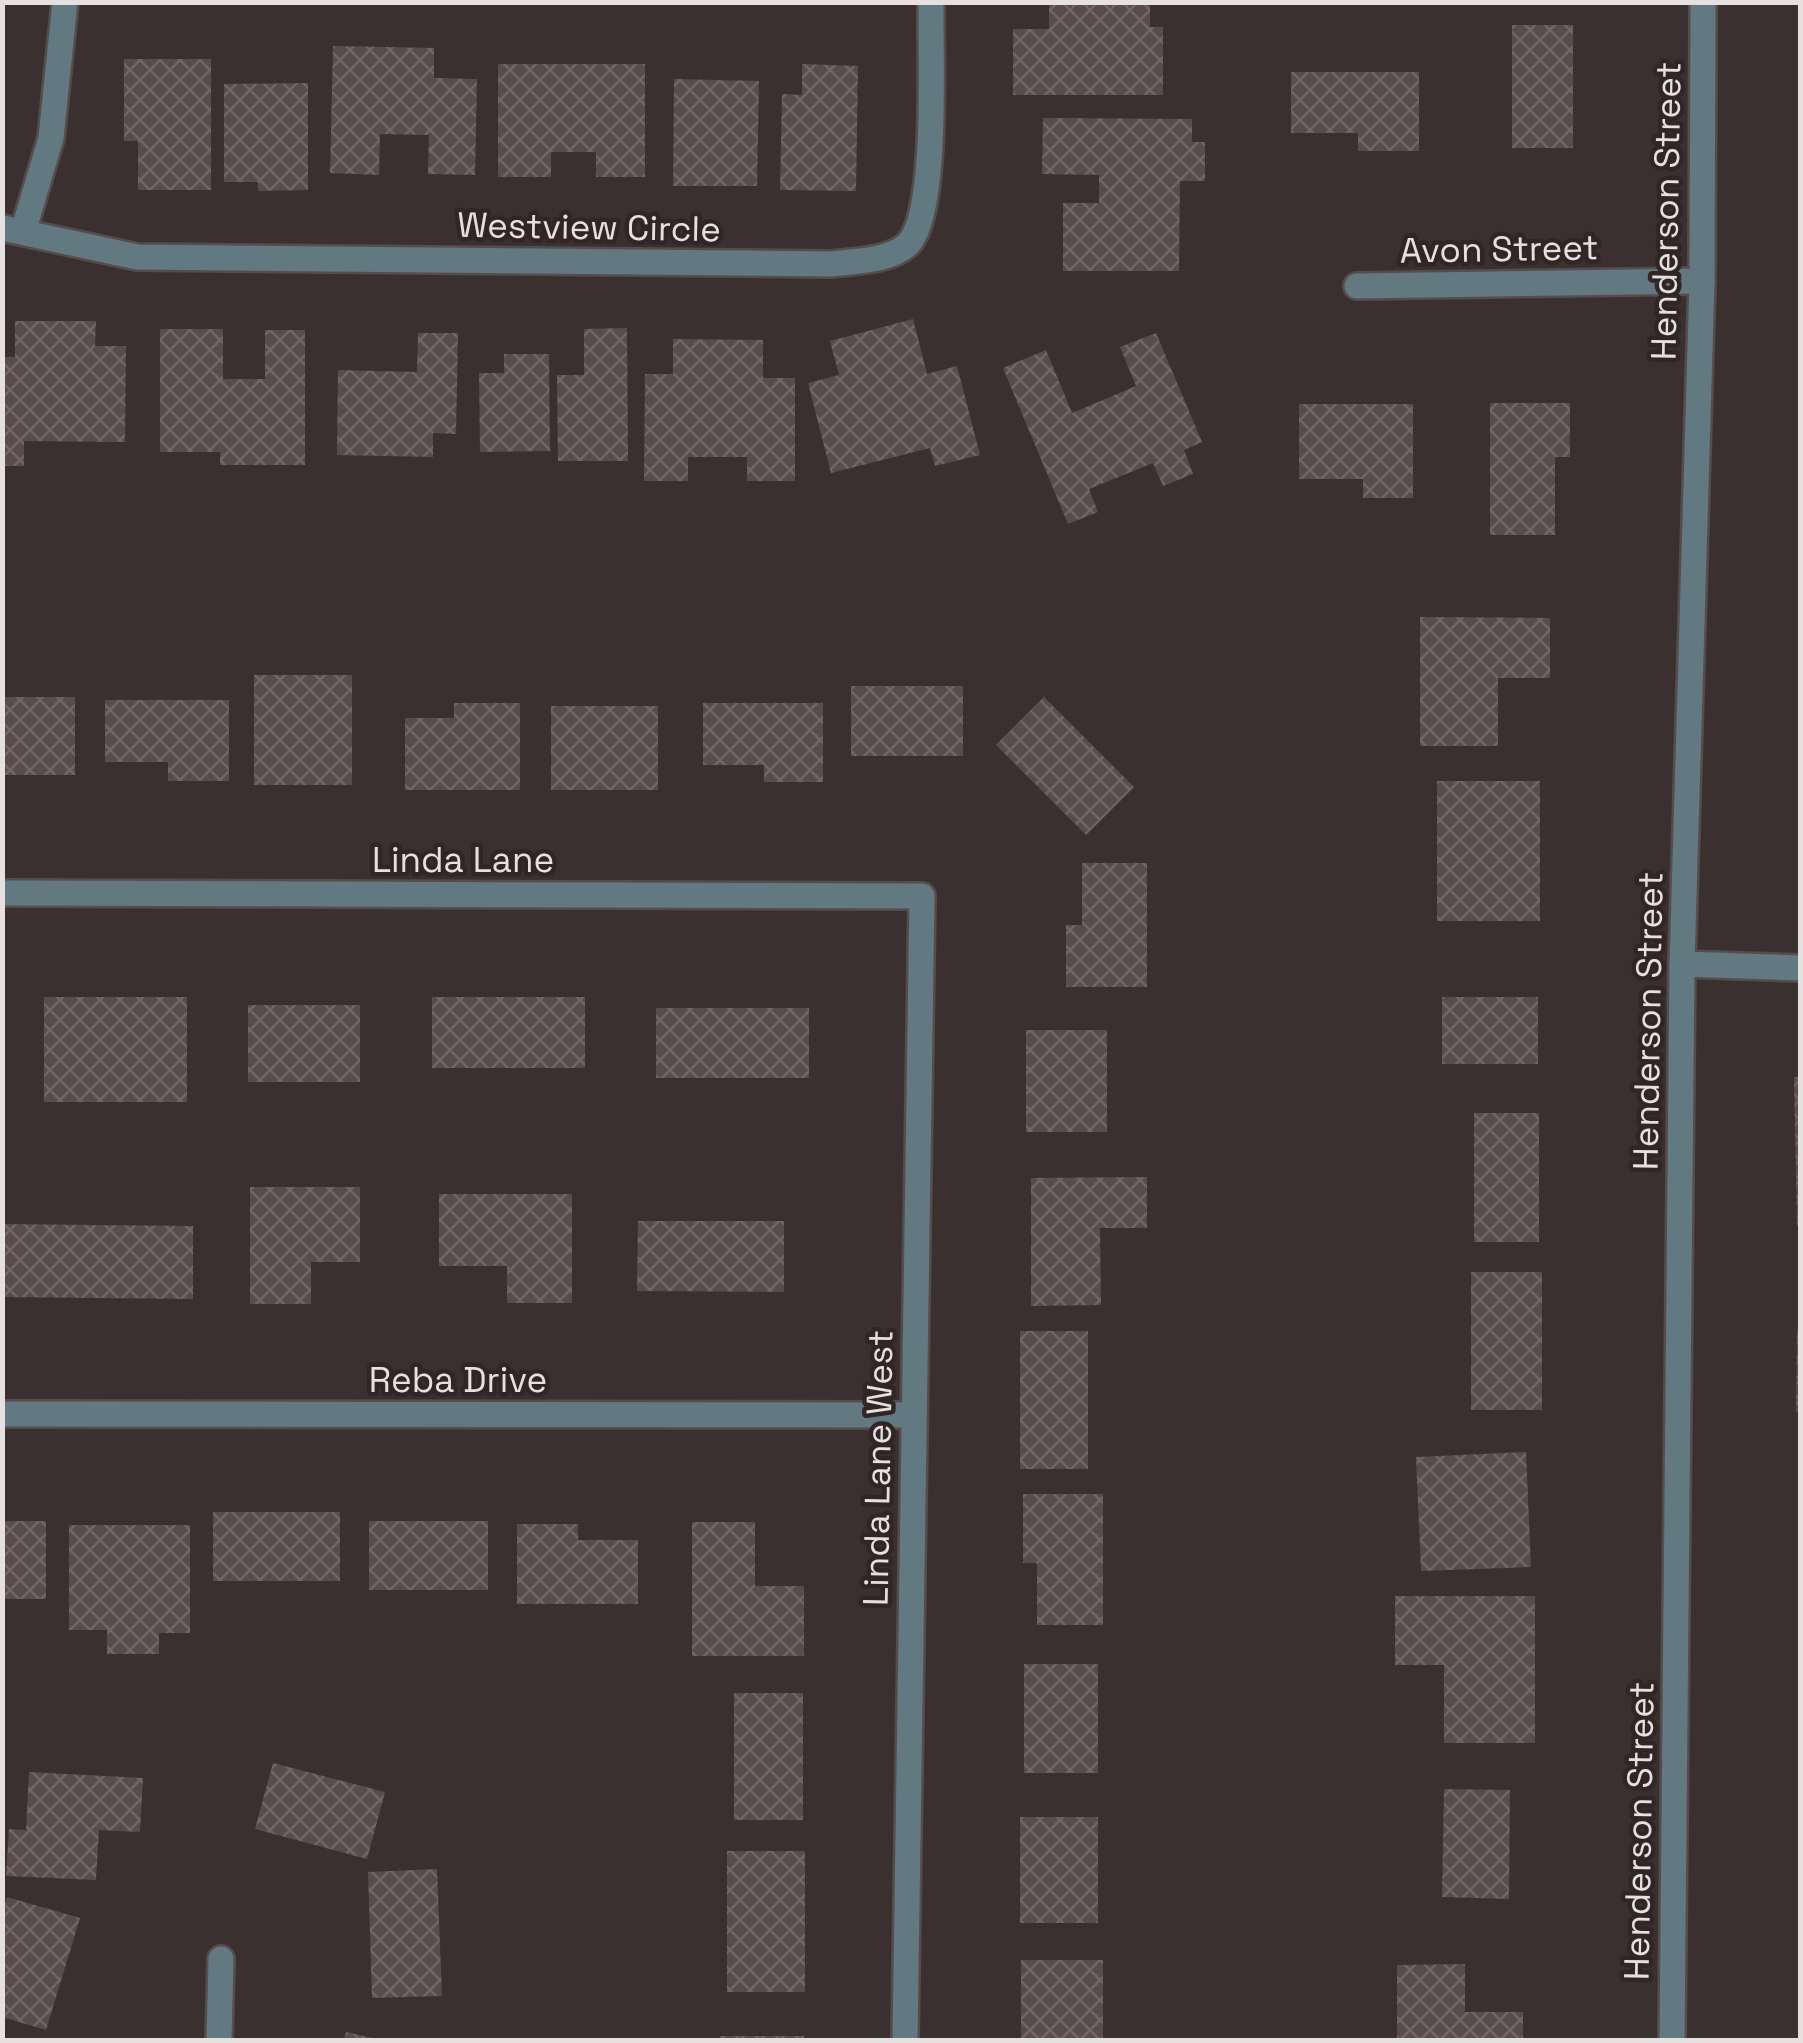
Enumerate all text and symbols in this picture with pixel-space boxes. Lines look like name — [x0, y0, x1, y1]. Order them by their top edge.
street label: Henderson Street — [1641, 61, 1691, 361]
street label: Westview Circle — [457, 203, 721, 251]
street label: Avon Street — [1399, 225, 1599, 273]
street label: Linda Lane — [372, 838, 554, 882]
street label: Henderson Street — [1623, 871, 1673, 1171]
street label: Linda Lane West — [854, 1330, 902, 1606]
street label: Reba Drive — [369, 1358, 547, 1402]
street label: Henderson Street — [1614, 1681, 1664, 1981]

